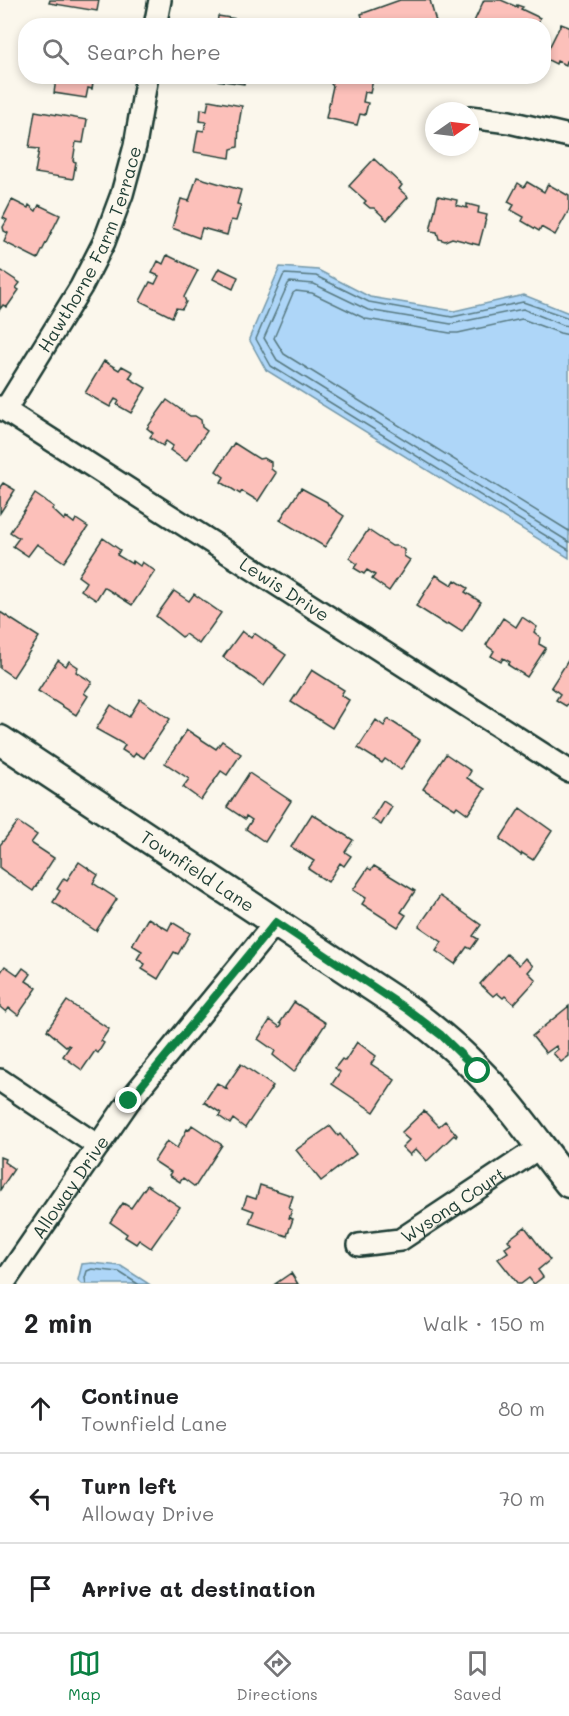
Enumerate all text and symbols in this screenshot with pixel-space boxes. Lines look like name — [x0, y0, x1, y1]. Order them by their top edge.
search box — [18, 18, 551, 84]
icon: search — [39, 35, 72, 68]
text: Search here — [87, 37, 221, 66]
north arrow — [425, 102, 479, 156]
street label: Hawthorne Farm Terrace — [32, 143, 146, 357]
street label: Lewis Drive — [235, 551, 334, 627]
street label: Townfield Lane — [136, 824, 259, 917]
route start — [464, 1057, 490, 1083]
route end — [115, 1087, 141, 1113]
street label: Alloway Drive — [26, 1131, 114, 1243]
street label: Wysong Court — [396, 1161, 510, 1248]
text: 2 min — [24, 1306, 92, 1340]
text: Walk · 150 m — [423, 1310, 545, 1336]
text: Continue — [81, 1381, 179, 1410]
icon: ahead — [24, 1392, 57, 1425]
text: 80 m — [498, 1395, 545, 1421]
text: Townfield Lane — [81, 1410, 227, 1436]
text: Turn left — [81, 1471, 177, 1500]
icon: left — [24, 1482, 57, 1515]
text: 70 m — [499, 1485, 545, 1511]
text: Alloway Drive — [81, 1500, 214, 1526]
icon: arrive — [24, 1572, 57, 1605]
text: Arrive at destination — [81, 1574, 316, 1603]
tab: Map — [68, 1647, 101, 1704]
tab: Directions — [237, 1647, 318, 1704]
tab: Saved — [454, 1647, 501, 1704]

